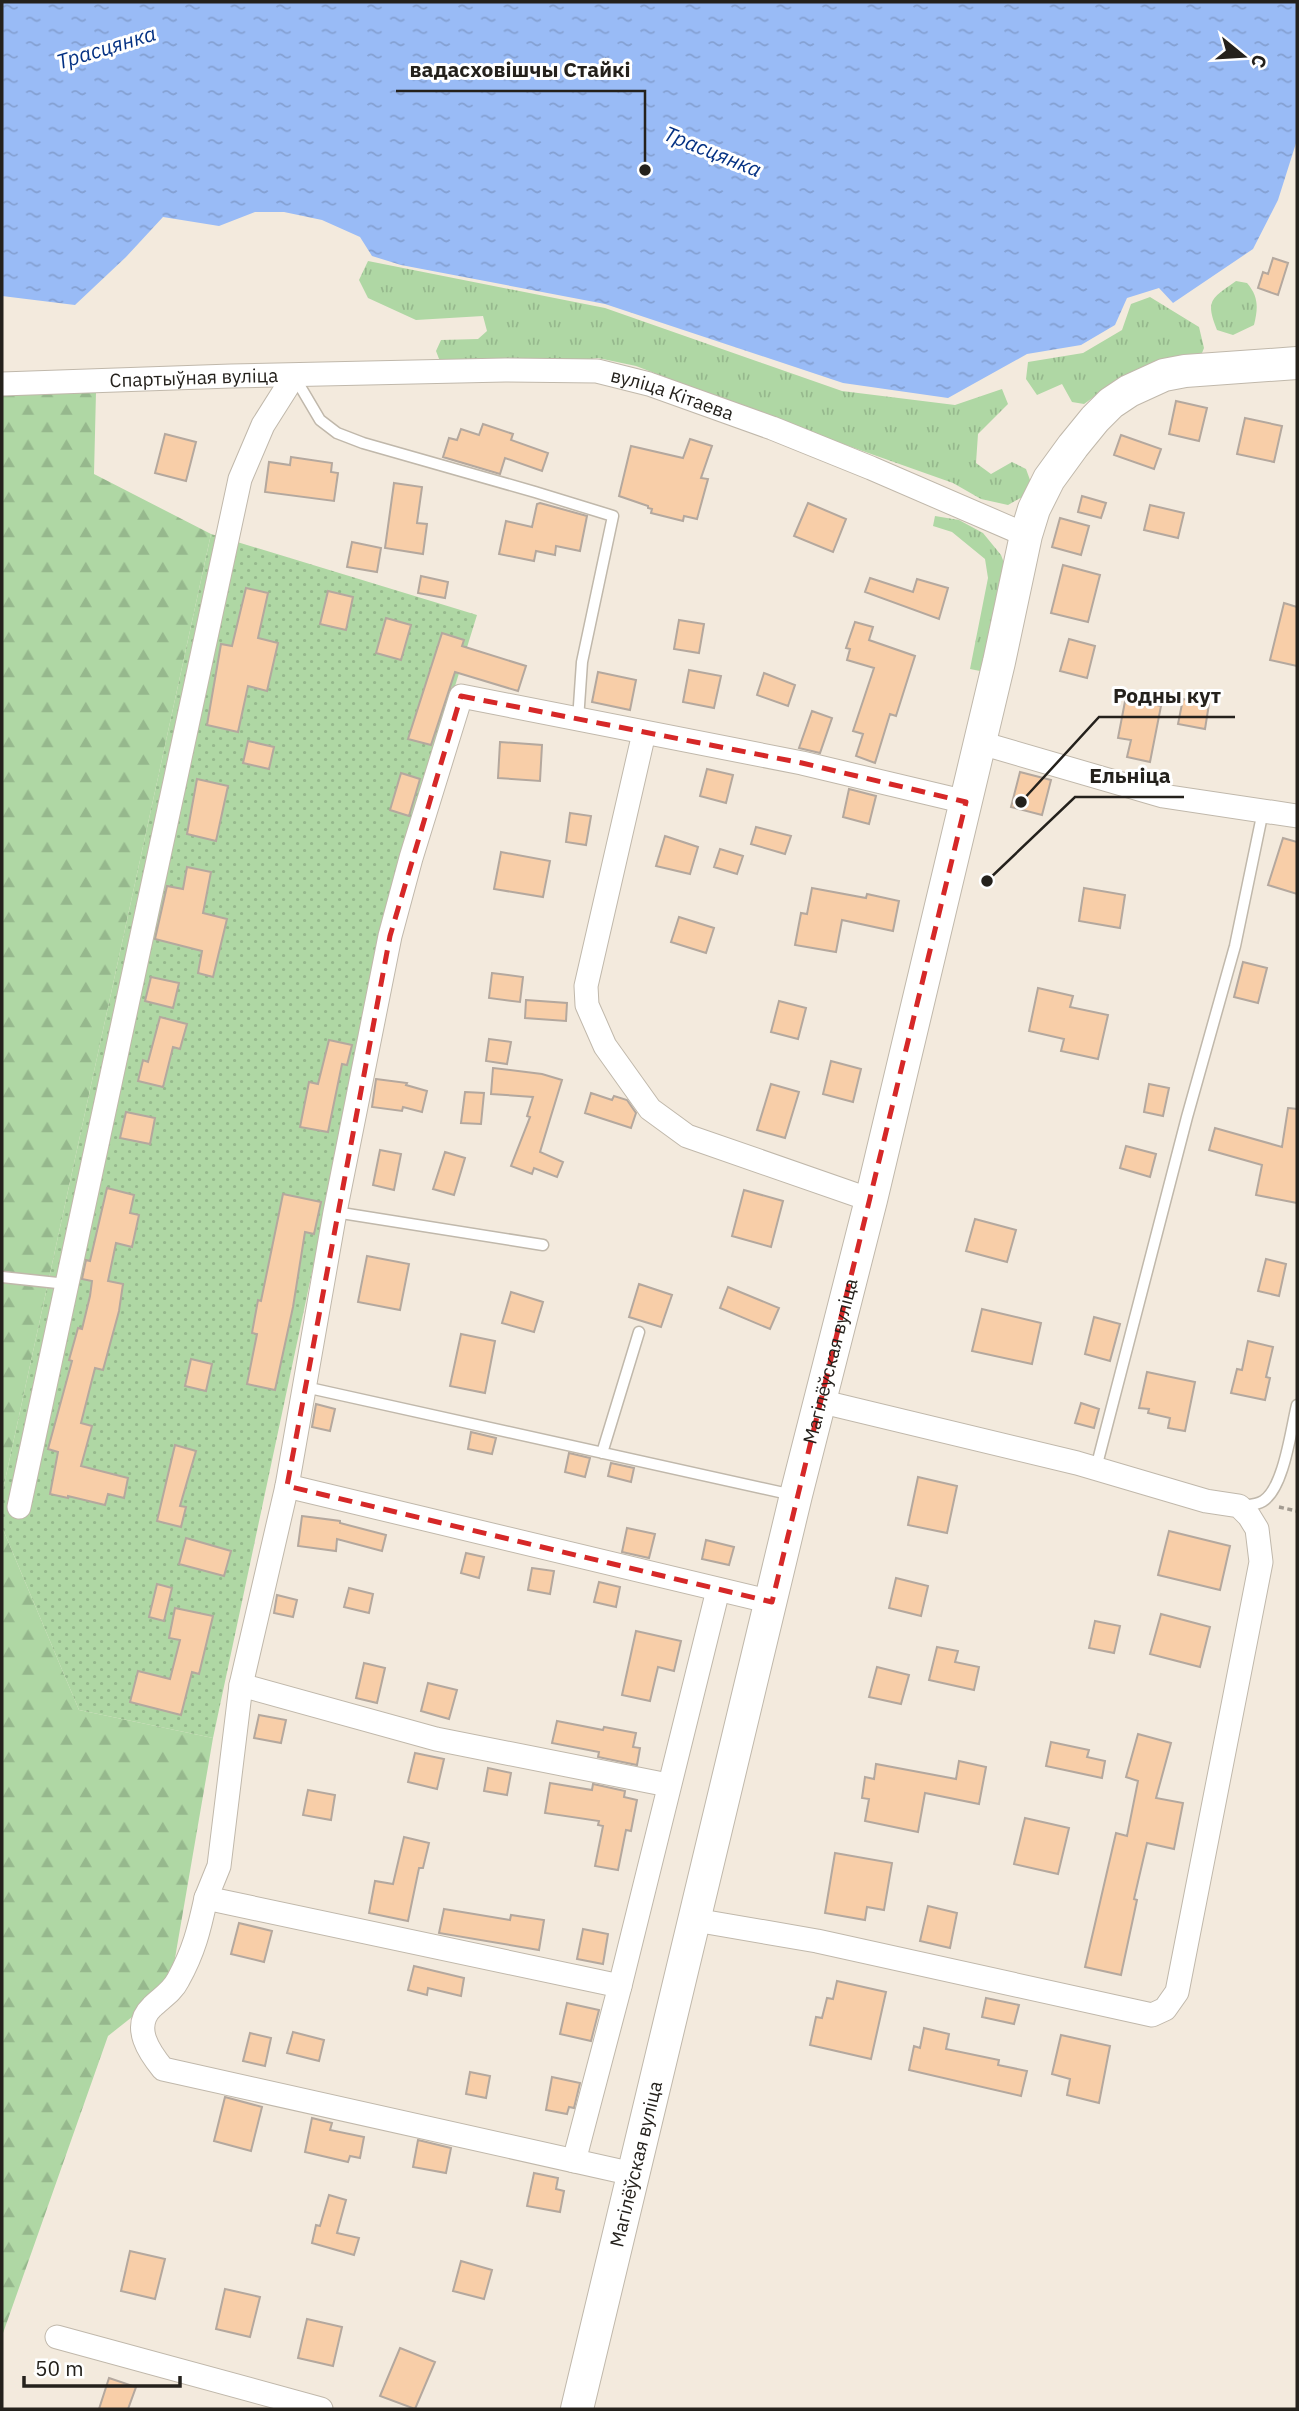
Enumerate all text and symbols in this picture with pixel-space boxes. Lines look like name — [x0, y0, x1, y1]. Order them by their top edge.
water label: Трасцянка — [53, 19, 159, 75]
north arrow — [1208, 21, 1278, 91]
callout: вадасховішчы Стайкі — [396, 49, 645, 91]
text: С — [1246, 52, 1272, 71]
text: вадасховішчы Стайкі — [410, 55, 630, 83]
water label: Трасцянка — [660, 119, 766, 183]
street label: Спартыўная вуліца — [109, 363, 278, 392]
street label: вуліца Кітаева — [608, 363, 737, 425]
callout: Родны кут — [1099, 675, 1235, 717]
text: Родны кут — [1113, 681, 1221, 709]
callout: Ельніца — [1075, 755, 1184, 797]
text: Ельніца — [1089, 761, 1171, 789]
street label: Магілёўская вуліца — [797, 1276, 863, 1447]
street label: Магілёўская вуліца — [604, 2078, 667, 2250]
scale bar — [24, 2344, 180, 2388]
text: 50 m — [35, 2354, 84, 2382]

